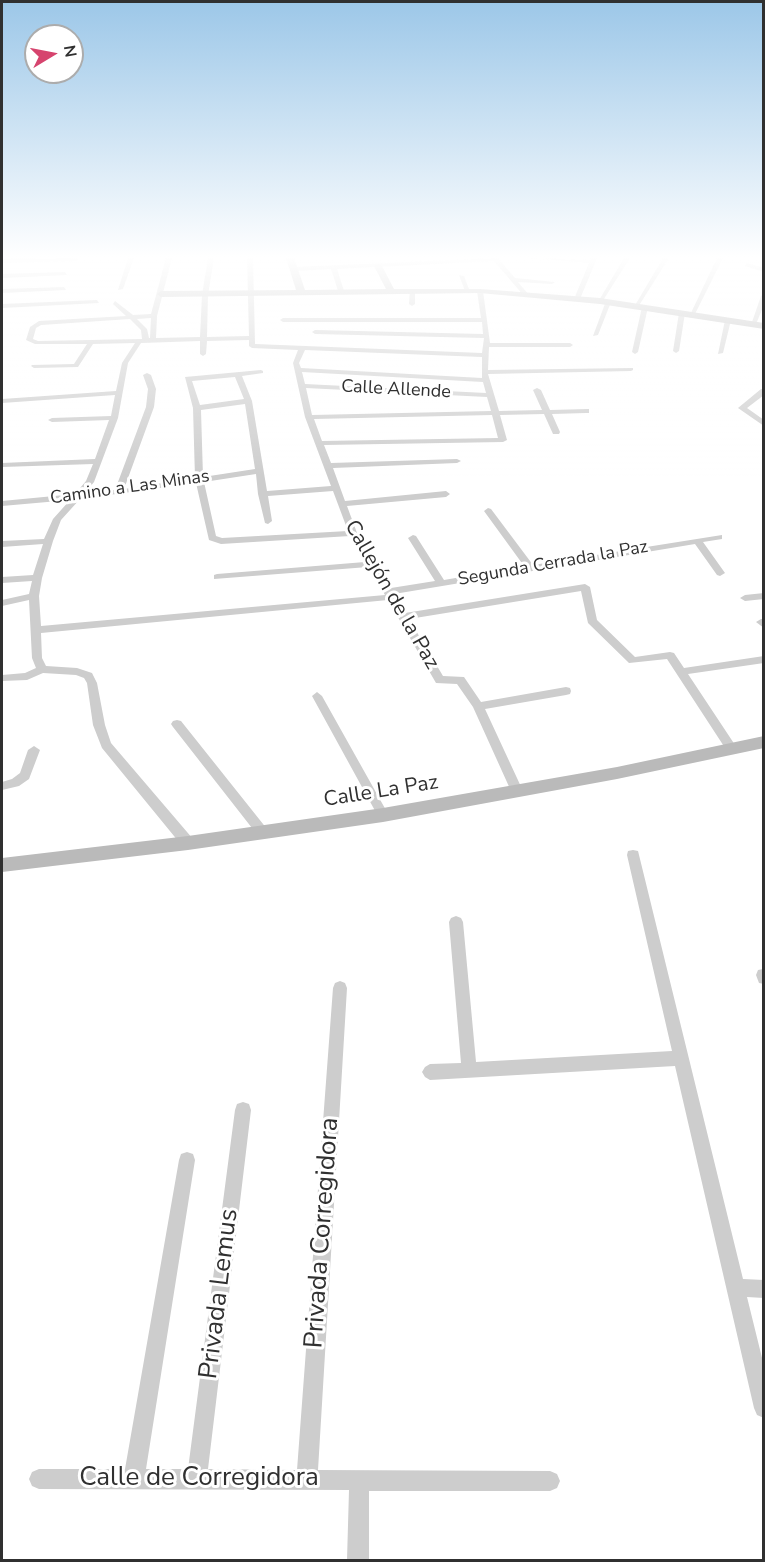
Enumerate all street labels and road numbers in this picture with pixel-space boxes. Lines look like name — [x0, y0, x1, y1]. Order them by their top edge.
street label: Calle Allende — [341, 376, 451, 404]
street label: Camino a Las Minas — [49, 466, 211, 510]
street label: Callejón de la Paz — [338, 516, 444, 674]
street label: Segunda Cerrada la Paz — [456, 537, 650, 591]
street label: Calle La Paz — [322, 771, 440, 813]
street label: Privada Corregidora — [299, 1117, 347, 1349]
street label: Privada Lemus — [194, 1207, 246, 1381]
street label: Calle de Corregidora — [79, 1463, 319, 1495]

